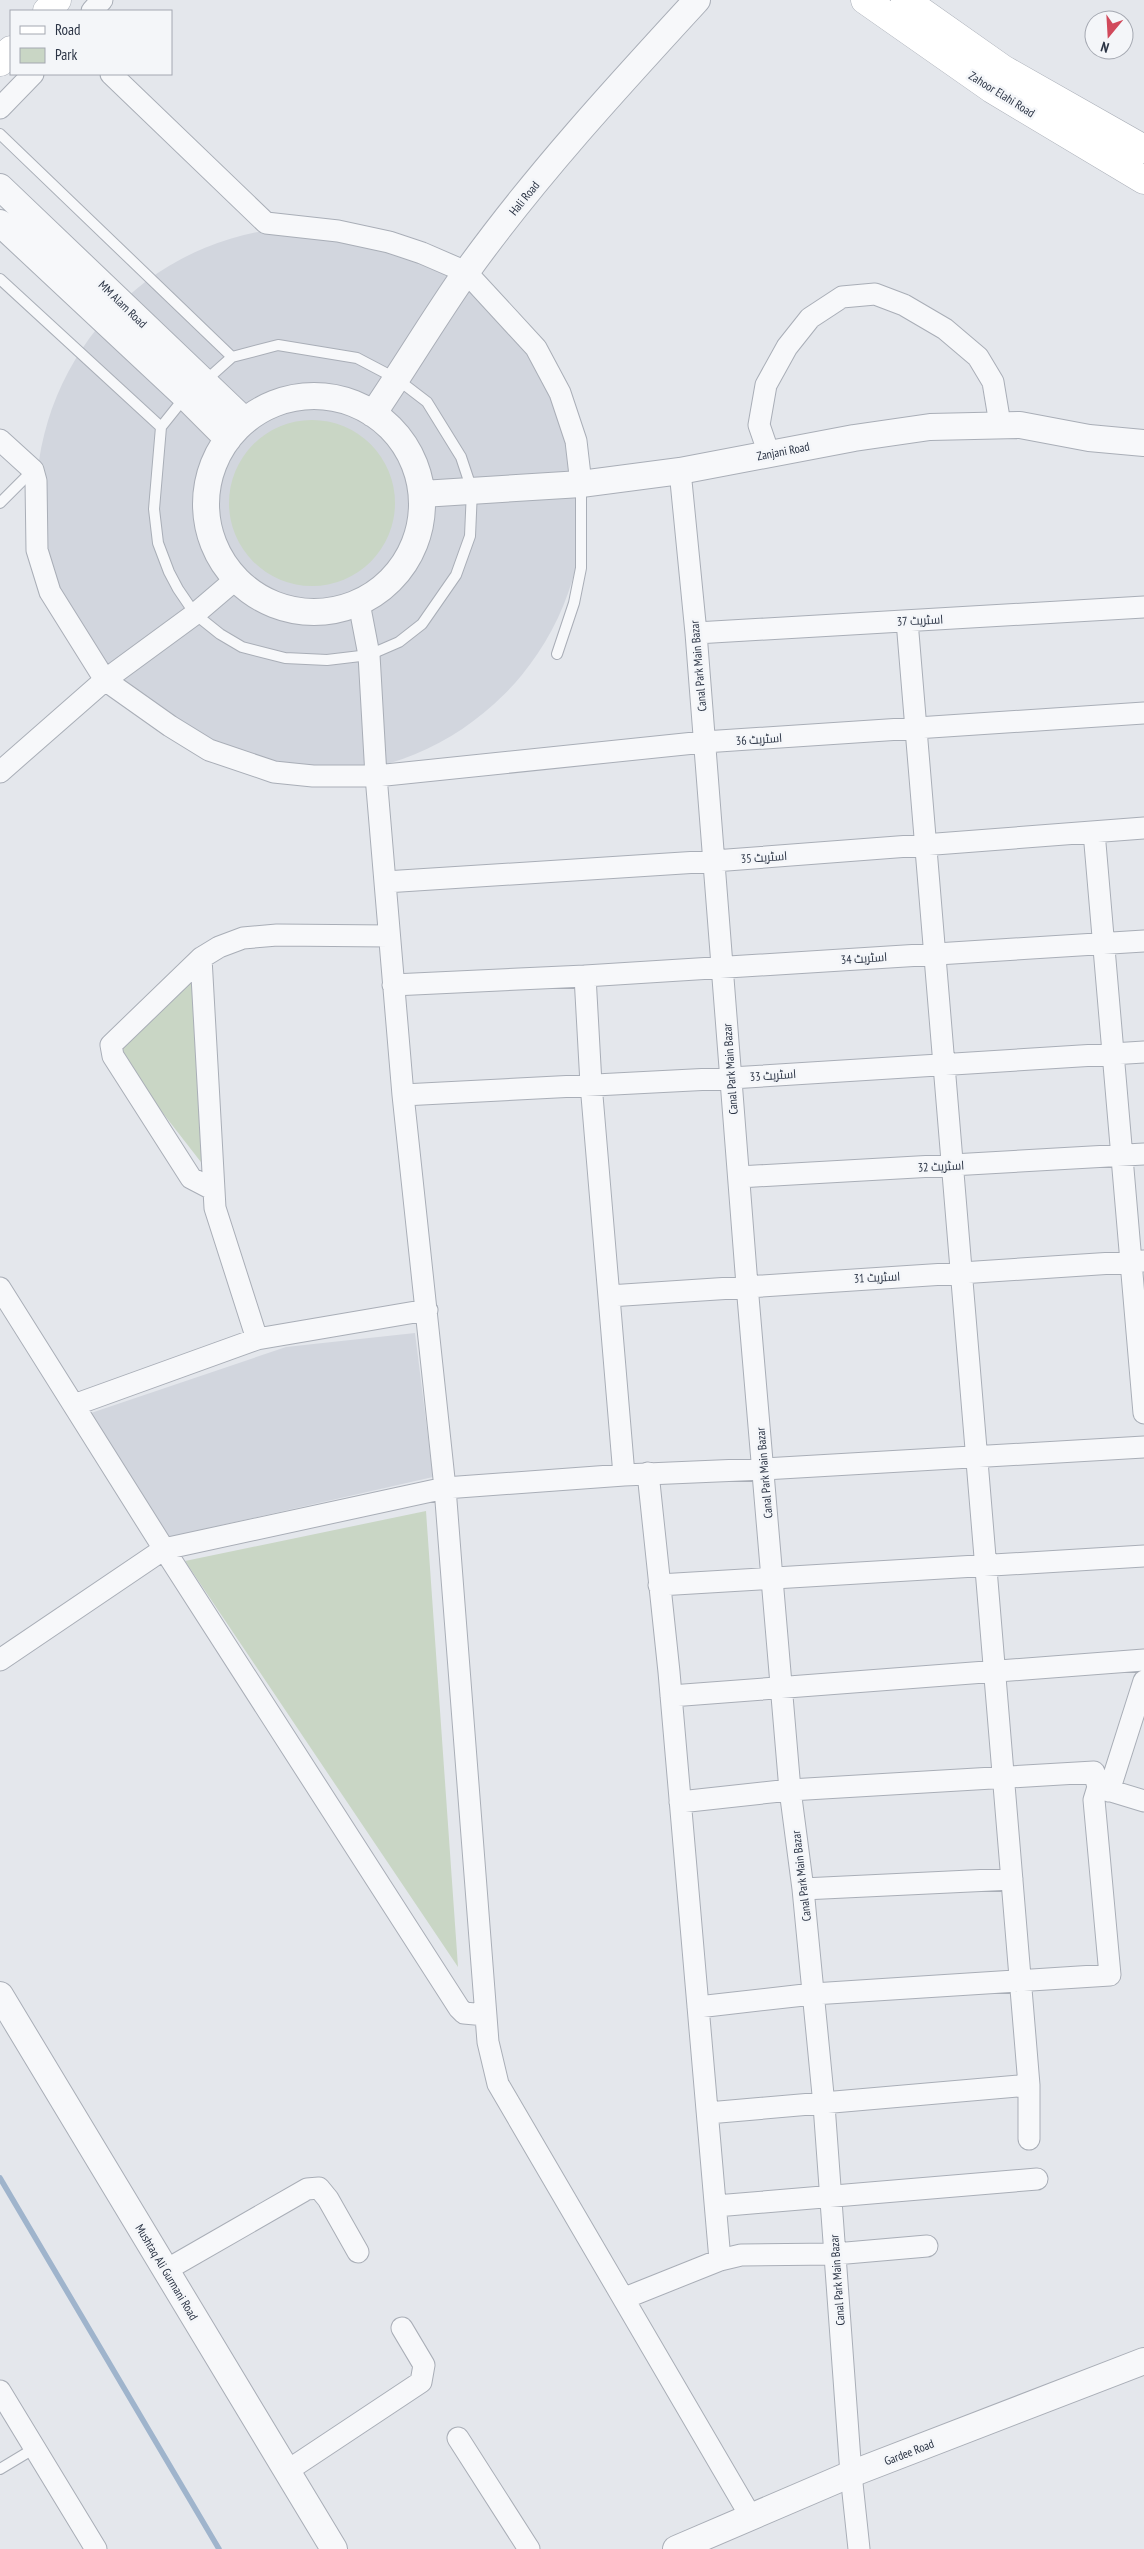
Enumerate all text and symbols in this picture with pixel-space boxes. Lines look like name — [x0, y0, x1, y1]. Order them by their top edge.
legend — [10, 10, 172, 75]
north arrow — [1084, 10, 1134, 60]
text: Road — [55, 20, 81, 39]
text: N — [1099, 38, 1111, 57]
text: Park — [55, 45, 77, 64]
street label: Zahoor Elahi Road — [966, 68, 1038, 120]
street label: Hali Road — [506, 178, 542, 218]
street label: MM Alam Road — [96, 277, 150, 331]
street label: Zanjani Road — [755, 439, 811, 463]
street label: اسٹریٹ 37 — [896, 611, 944, 629]
street label: Canal Park Main Bazar — [686, 619, 709, 712]
street label: اسٹریٹ 36 — [735, 730, 783, 748]
street label: اسٹریٹ 35 — [740, 848, 788, 866]
street label: اسٹریٹ 34 — [840, 949, 888, 967]
street label: Canal Park Main Bazar — [719, 1022, 741, 1115]
street label: اسٹریٹ 33 — [749, 1066, 797, 1084]
street label: اسٹریٹ 32 — [917, 1157, 965, 1175]
street label: اسٹریٹ 31 — [853, 1268, 901, 1286]
street label: Canal Park Main Bazar — [752, 1426, 775, 1519]
street label: Canal Park Main Bazar — [788, 1829, 814, 1922]
street label: Mushtaq Ali Gurmani Road — [132, 2221, 202, 2323]
street label: Canal Park Main Bazar — [826, 2233, 848, 2326]
street label: Gardee Road — [882, 2436, 936, 2468]

